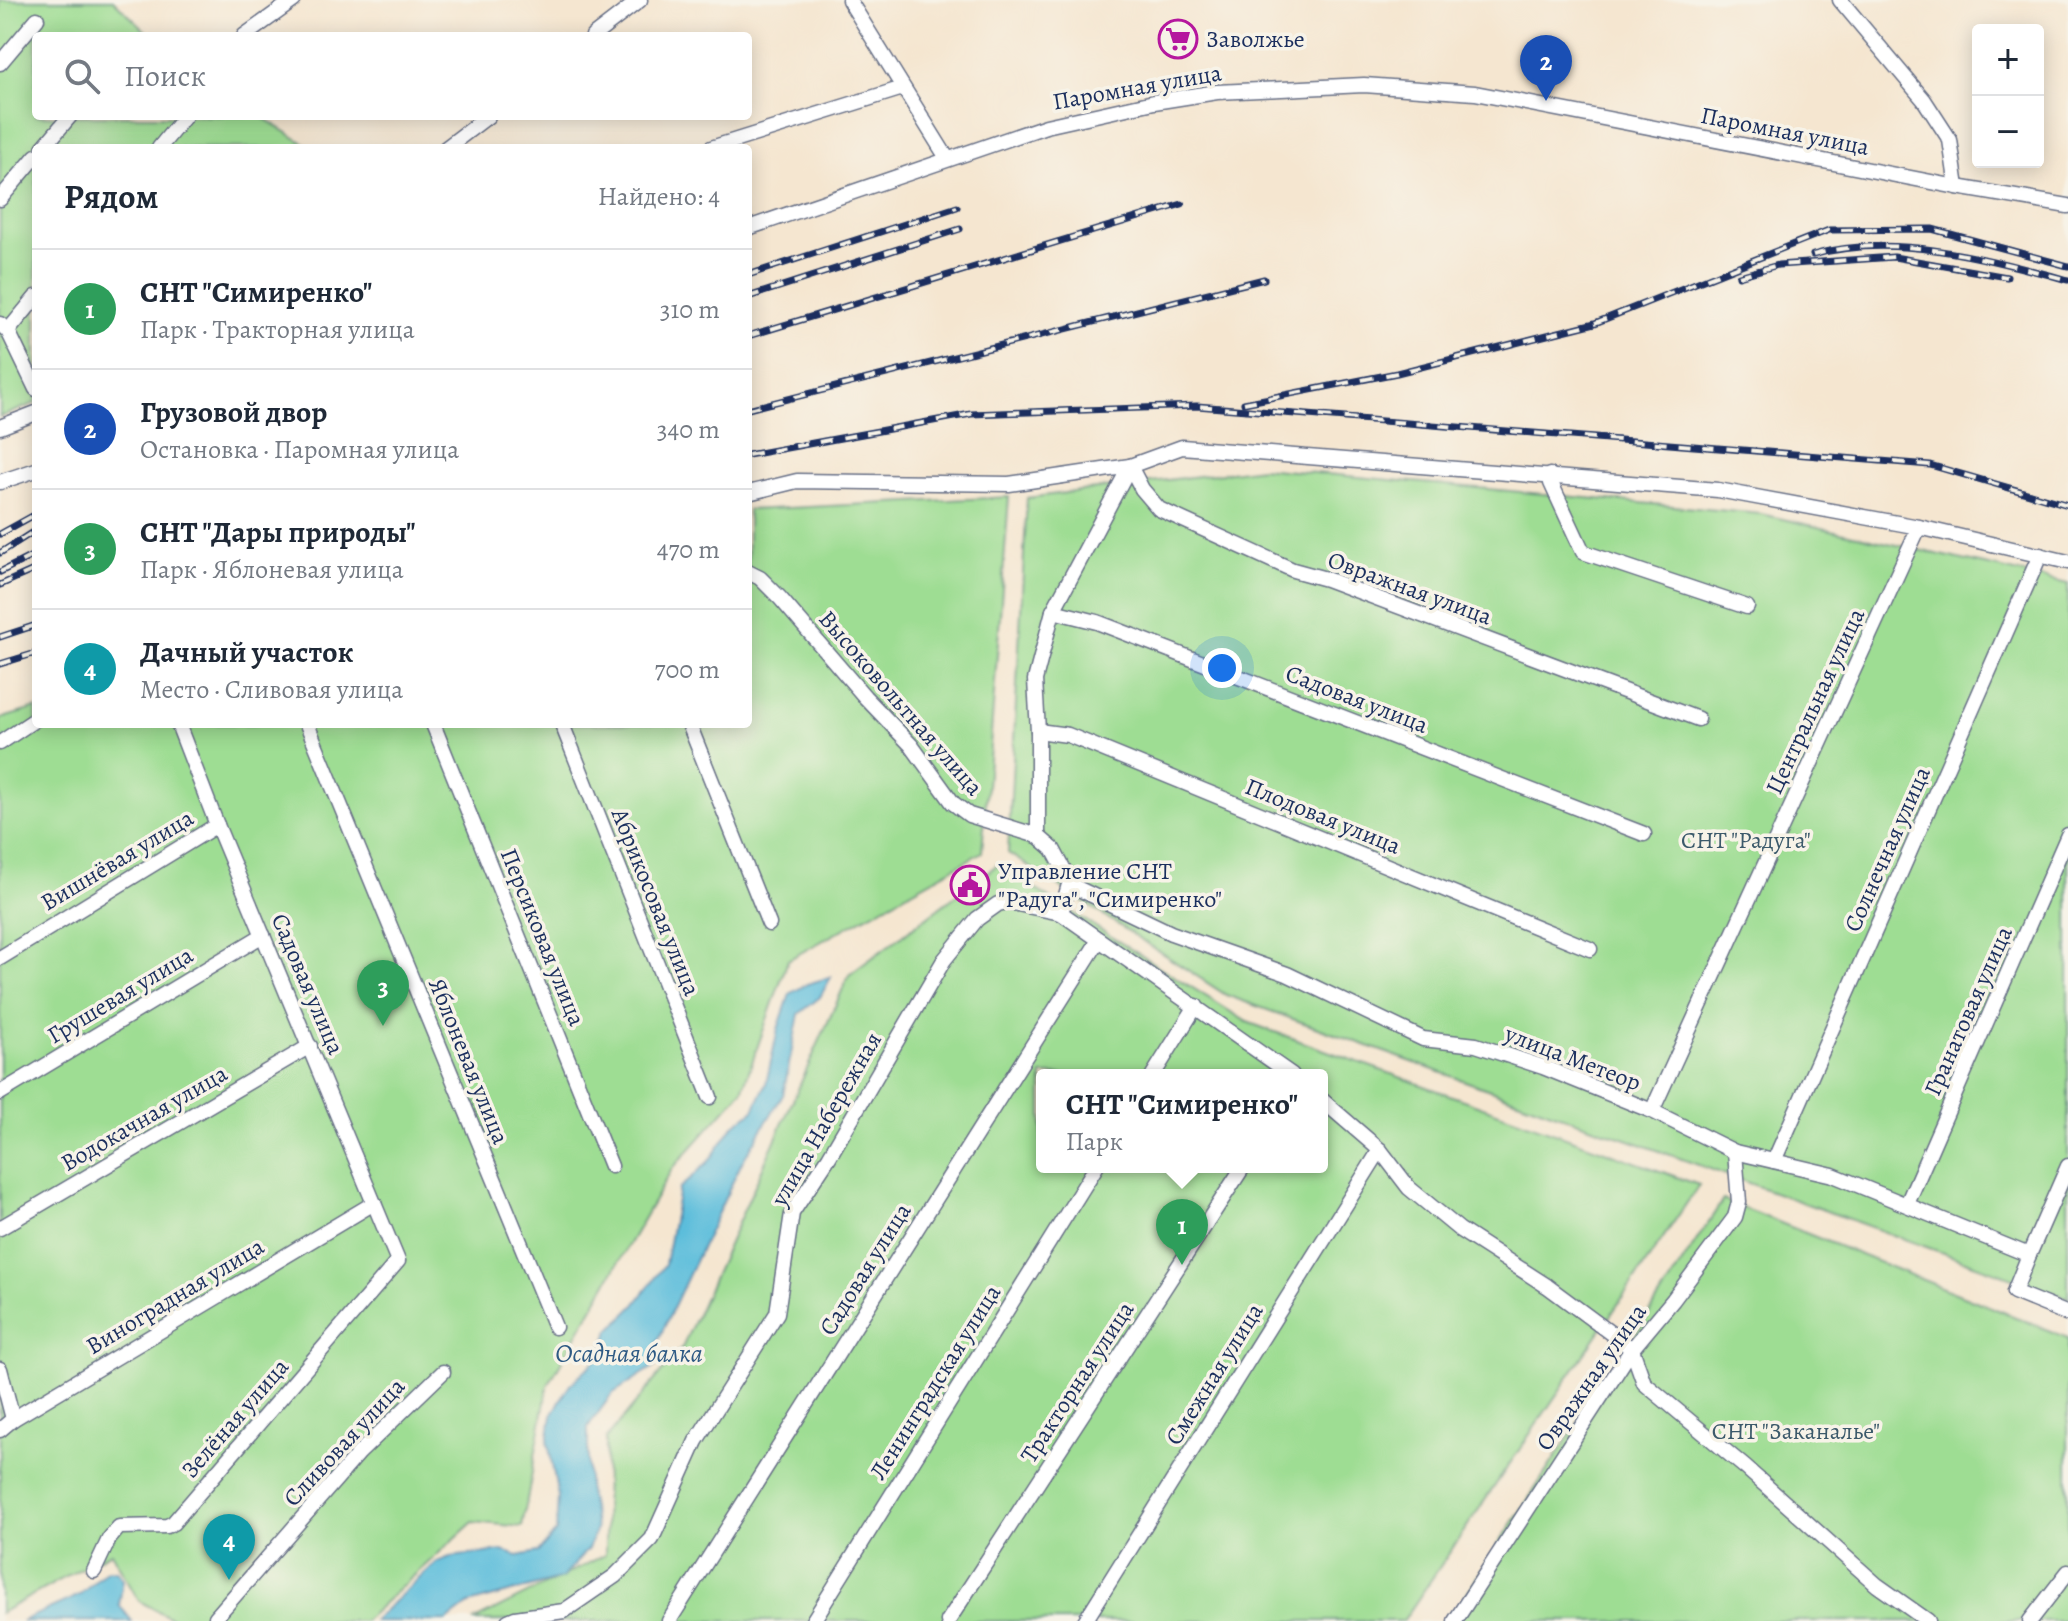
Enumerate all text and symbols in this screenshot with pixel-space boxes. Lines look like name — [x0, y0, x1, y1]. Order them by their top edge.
supermarket icon: Заволжье — [1157, 18, 1199, 60]
place label: Заволжье — [1206, 23, 1305, 55]
map controls — [1972, 24, 2044, 168]
button: + — [1972, 24, 2044, 96]
search box — [32, 32, 752, 120]
pin: 2 — [1520, 35, 1572, 101]
icon: search — [60, 54, 104, 98]
text: Поиск — [124, 56, 206, 96]
street label: Паромная улица — [1050, 56, 1224, 118]
button: − — [1972, 96, 2044, 168]
street label: Паромная улица — [1698, 99, 1872, 163]
text: Рядом — [64, 173, 158, 220]
text: Найдено: 4 — [598, 179, 720, 214]
text: СНТ "Симиренко" — [140, 272, 372, 312]
text: 1 — [85, 292, 95, 327]
text: 310 m — [660, 292, 720, 327]
text: Парк · Тракторная улица — [140, 312, 415, 347]
text: Грузовой двор — [140, 392, 327, 432]
text: 2 — [84, 412, 96, 447]
text: 340 m — [657, 412, 720, 447]
text: Остановка · Паромная улица — [140, 432, 459, 467]
text: СНТ "Дары природы" — [140, 512, 416, 552]
text: 3 — [84, 532, 96, 567]
text: 470 m — [657, 532, 720, 567]
street label: Овражная улица — [1324, 543, 1496, 633]
text: Парк · Яблоневая улица — [140, 552, 404, 587]
street label: Центральная улица — [1758, 603, 1872, 799]
street label: Высоковольтная улица — [812, 604, 990, 802]
text: Дачный участок — [140, 632, 354, 672]
your location — [1202, 648, 1242, 688]
text: 4 — [84, 652, 96, 687]
text: 700 m — [655, 652, 720, 687]
street label: Садовая улица — [1281, 657, 1433, 741]
text: Место · Сливовая улица — [140, 672, 403, 707]
street label: Солнечная улица — [1836, 761, 1938, 937]
street label: Плодовая улица — [1240, 770, 1406, 862]
street label: Вишнёвая улица — [35, 802, 199, 918]
street label: Абрикосовая улица — [603, 803, 708, 1000]
park label: СНТ "Радуга" — [1681, 824, 1811, 856]
street label: Персиковая улица — [493, 843, 593, 1031]
place label: Управление СНТ "Радуга", "Симиренко" — [998, 855, 1222, 915]
public building icon: Управление СНТ "Радуга", "Симиренко" — [949, 864, 991, 906]
street label: Садовая улица — [264, 909, 352, 1059]
street label: Гранатовая улица — [1916, 921, 2020, 1101]
street label: Грушевая улица — [41, 939, 199, 1051]
pin: 3 — [357, 960, 409, 1026]
street label: Яблоневая улица — [421, 973, 517, 1149]
street label: улица Метеор — [1499, 1017, 1646, 1099]
street label: улица Набережная — [763, 1026, 889, 1213]
street label: Водокачная улица — [55, 1057, 233, 1179]
popup — [1036, 1069, 1328, 1173]
text: СНТ "Симиренко" — [1066, 1084, 1298, 1124]
text: Парк — [1066, 1124, 1123, 1159]
street label: Садовая улица — [812, 1197, 918, 1341]
pin: 1 — [1156, 1199, 1208, 1265]
street label: Виноградная улица — [80, 1230, 270, 1362]
street label: Ленинградская улица — [862, 1278, 1008, 1486]
street label: Тракторная улица — [1013, 1295, 1141, 1469]
street label: Смежная улица — [1158, 1297, 1270, 1451]
street label: Овражная улица — [1528, 1297, 1654, 1457]
water label: Осадная балка — [555, 1336, 703, 1371]
street label: Зелёная улица — [174, 1351, 296, 1485]
street label: Сливовая улица — [276, 1371, 412, 1513]
park label: СНТ "Заканалье" — [1712, 1415, 1880, 1447]
pin: 4 — [203, 1514, 255, 1580]

